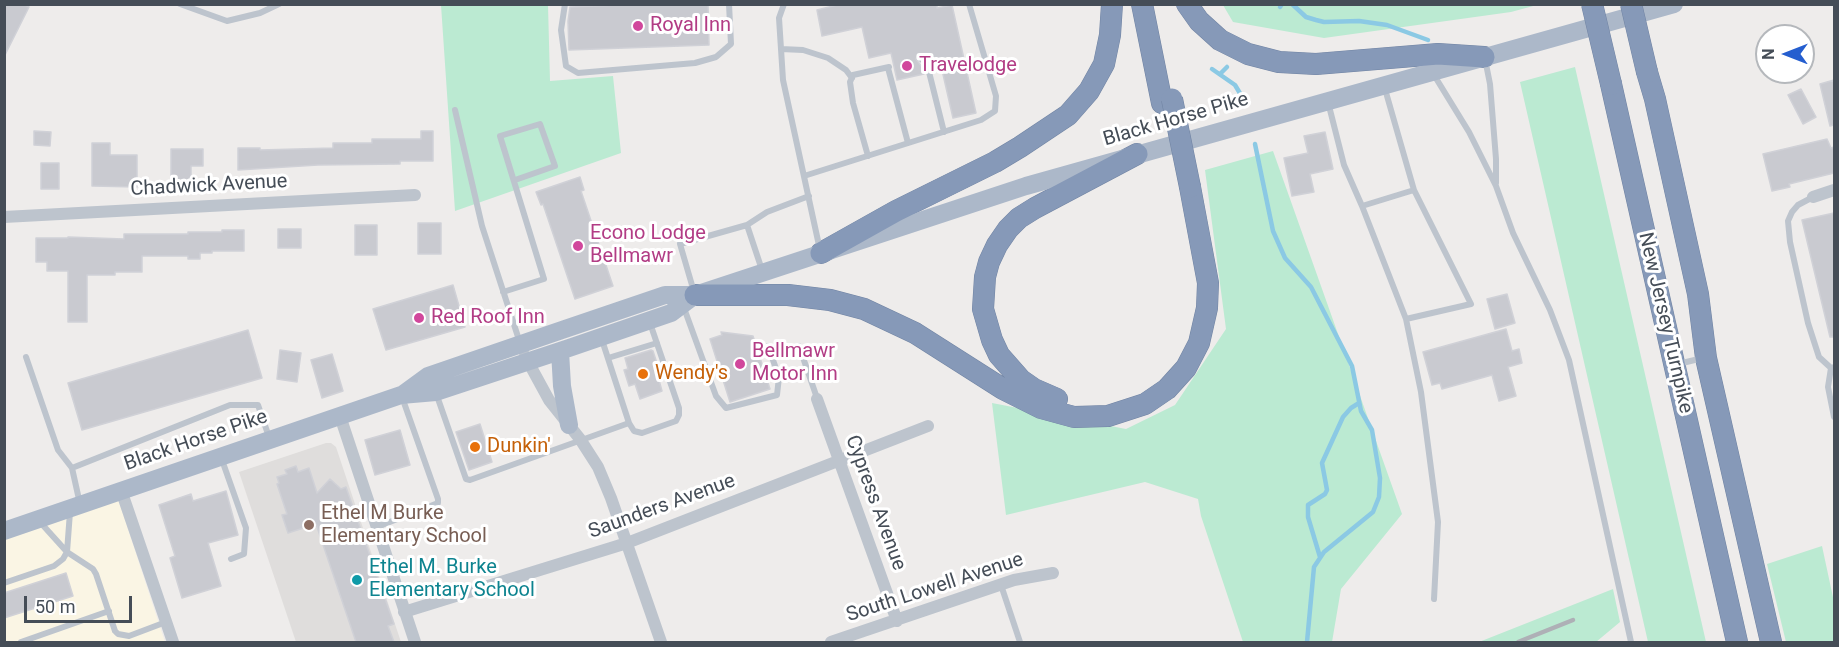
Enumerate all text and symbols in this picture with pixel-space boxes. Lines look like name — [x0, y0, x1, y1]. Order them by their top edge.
place label: Royal Inn — [650, 14, 731, 38]
marker: Royal Inn — [631, 19, 645, 33]
north arrow — [1755, 24, 1815, 84]
text: N — [1759, 48, 1778, 60]
place label: Travelodge — [919, 54, 1017, 78]
marker: Travelodge — [900, 59, 914, 73]
street label: Black Horse Pike — [1101, 88, 1251, 152]
street label: Chadwick Avenue — [130, 170, 288, 202]
place label: Econo Lodge Bellmawr — [590, 222, 706, 269]
street label: New Jersey Turnpike — [1632, 230, 1698, 416]
marker: Econo Lodge Bellmawr — [571, 239, 585, 253]
place label: Red Roof Inn — [431, 306, 545, 330]
marker: Red Roof Inn — [412, 311, 426, 325]
place label: Bellmawr Motor Inn — [752, 340, 838, 387]
marker: Bellmawr Motor Inn — [733, 357, 747, 371]
place label: Wendy's — [655, 362, 728, 386]
marker: Wendy's — [636, 367, 650, 381]
street label: Black Horse Pike — [121, 405, 271, 477]
street label: Cypress Avenue — [839, 432, 911, 574]
place label: Dunkin' — [487, 435, 551, 459]
marker: Dunkin' — [468, 440, 482, 454]
street label: Saunders Avenue — [585, 469, 739, 545]
place label: Ethel M Burke Elementary School — [321, 502, 487, 549]
marker: Ethel M Burke Elementary School — [302, 518, 316, 532]
street label: South Lowell Avenue — [843, 548, 1027, 628]
place label: Ethel M. Burke Elementary School — [369, 556, 535, 603]
marker: Ethel M. Burke Elementary School — [350, 573, 364, 587]
scale bar — [27, 584, 135, 622]
text: 50 m — [35, 596, 75, 617]

